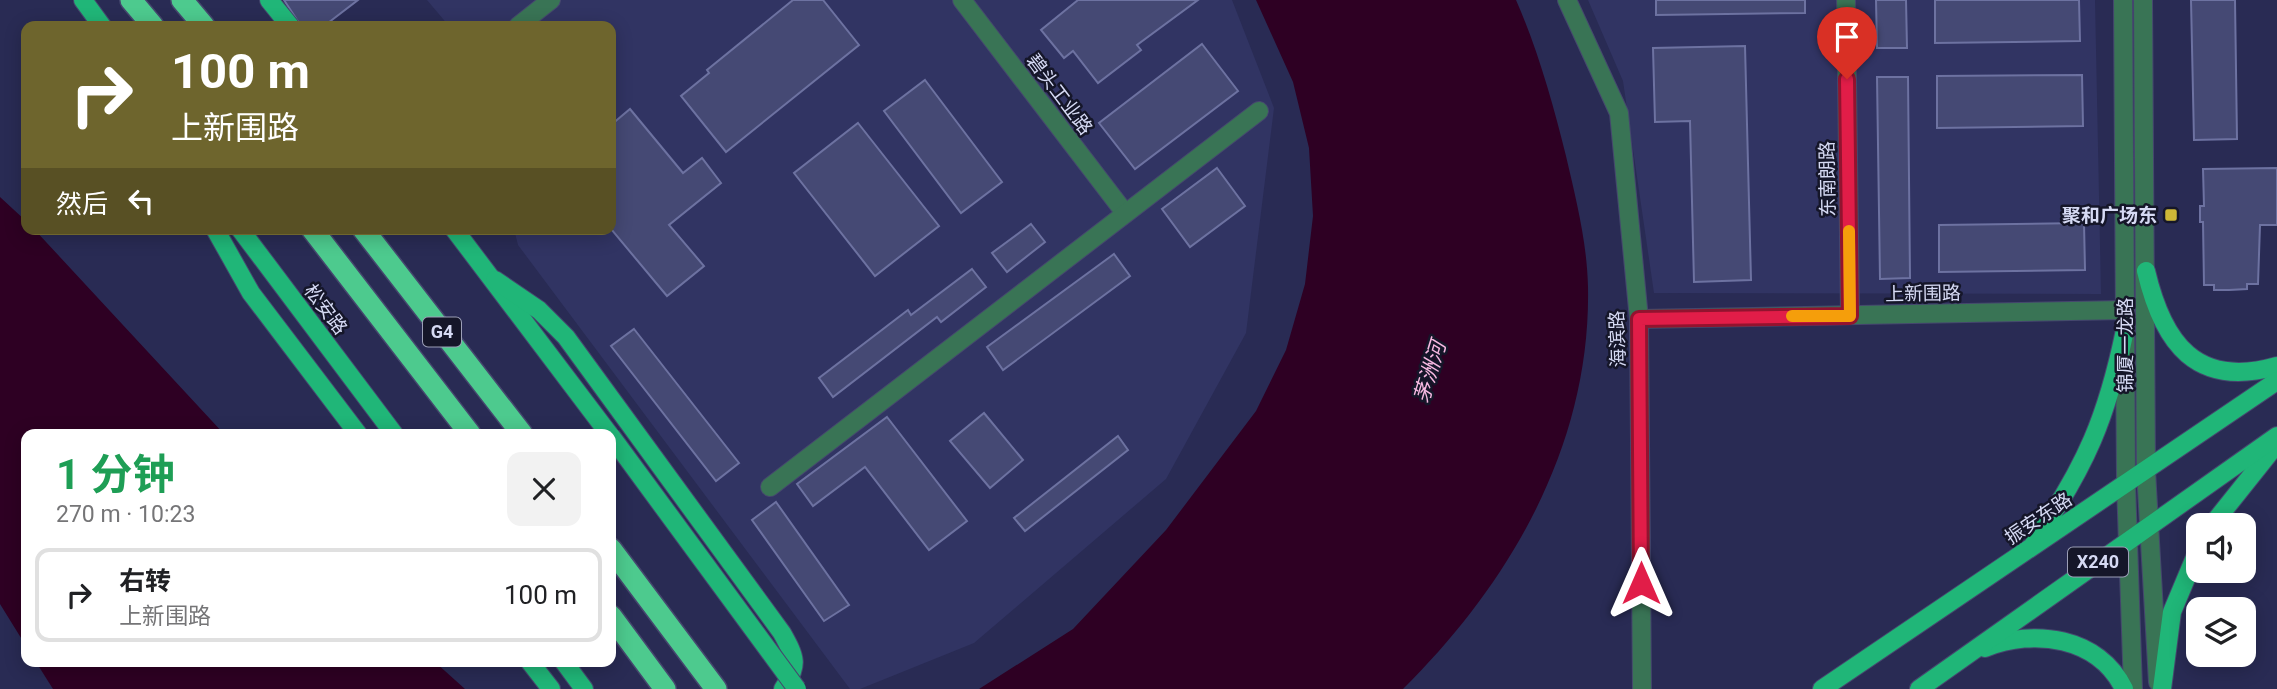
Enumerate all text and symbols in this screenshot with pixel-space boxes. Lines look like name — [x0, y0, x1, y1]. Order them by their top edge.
pin — [1817, 7, 1877, 79]
icon: arrive — [1828, 18, 1866, 56]
text: 100 m — [171, 43, 310, 100]
icon: right — [56, 49, 147, 140]
street label: 碧头工业路 — [1022, 49, 1097, 139]
text: 上新围路 — [171, 109, 299, 147]
street label: 东南朗路 — [1815, 141, 1840, 217]
icon: left — [122, 182, 160, 220]
text: 然后 — [56, 189, 108, 219]
place label: 聚和广场东 — [2062, 204, 2157, 227]
marker: 聚和广场东 — [2163, 207, 2179, 223]
street label: 松安路 — [299, 280, 352, 339]
street label: 上新围路 — [1885, 281, 1961, 306]
street label: 锦厦一龙路 — [2114, 297, 2137, 393]
street label: 海滨路 — [1605, 310, 1630, 368]
road number: G4 — [423, 318, 461, 346]
water label: 茅洲河 — [1409, 335, 1452, 406]
text: 1 分钟 — [56, 450, 175, 499]
button: close — [507, 452, 581, 526]
street label: 振安东路 — [2000, 488, 2076, 549]
text: 270 m · 10:23 — [56, 501, 195, 528]
map controls — [2186, 513, 2256, 667]
button: sound — [2186, 513, 2256, 583]
position arrow — [1604, 546, 1678, 620]
road number: X240 — [2068, 548, 2128, 576]
text: 右转 — [119, 566, 171, 596]
icon: right — [60, 576, 98, 614]
text: 100 m — [504, 580, 577, 610]
button: layers — [2186, 597, 2256, 667]
text: 上新围路 — [119, 603, 211, 630]

